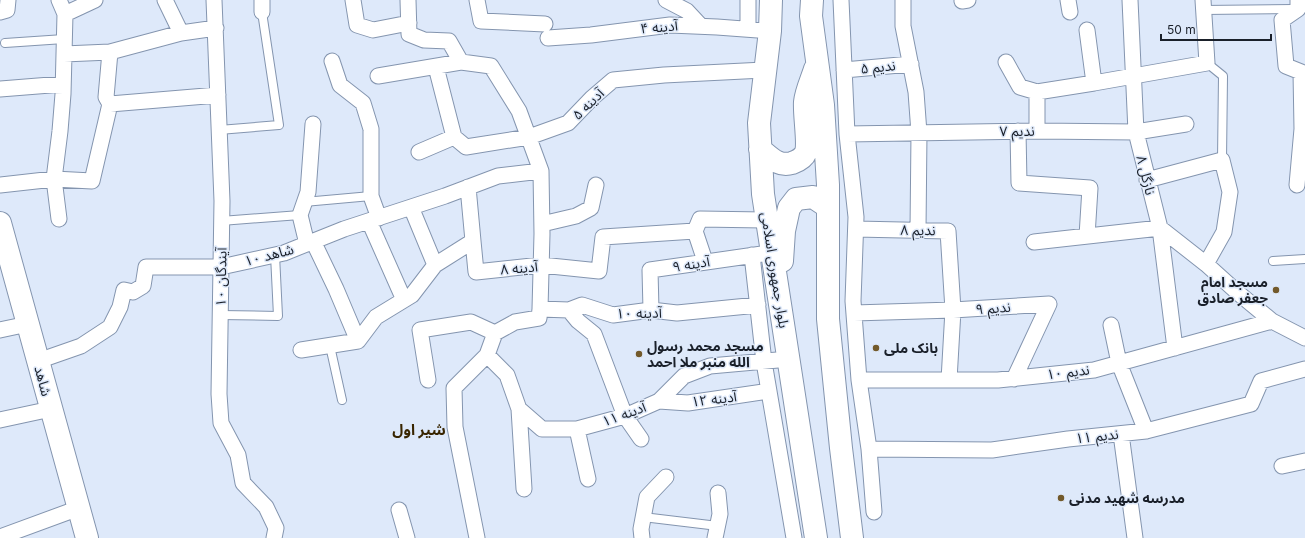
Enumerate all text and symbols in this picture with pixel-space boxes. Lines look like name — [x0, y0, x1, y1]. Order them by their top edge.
street label: آدینه ۴ — [639, 16, 679, 37]
scale bar — [1161, 16, 1271, 42]
text: 50 m — [1167, 22, 1196, 37]
street label: ندیم ۵ — [860, 56, 897, 80]
street label: آدینه ۵ — [568, 84, 608, 123]
street label: ندیم ۷ — [999, 122, 1035, 142]
street label: نازگل ۸ — [1132, 153, 1160, 197]
street label: بلوار جمهوری اسلامی — [757, 211, 793, 329]
street label: ندیم ۸ — [900, 221, 936, 241]
street label: شاهد ۱۰ — [242, 240, 295, 269]
street label: آیندگان ۱۰ — [211, 246, 231, 307]
street label: آدینه ۹ — [671, 252, 712, 275]
street label: آدینه ۸ — [499, 257, 539, 278]
place label: مسجد امام جعفر صادق — [1197, 273, 1268, 307]
marker: مسجد امام جعفر صادق — [1271, 285, 1281, 295]
street label: ندیم ۹ — [975, 298, 1012, 320]
street label: آدینه ۱۰ — [616, 304, 663, 321]
place label: مسجد محمد رسول الله منبر ملا احمد — [647, 337, 764, 371]
place label: بانک ملی — [884, 339, 938, 356]
marker: بانک ملی — [871, 343, 881, 353]
marker: مسجد محمد رسول الله منبر ملا احمد — [634, 349, 644, 359]
street label: ندیم ۱۰ — [1045, 360, 1091, 386]
street label: شاهد — [31, 364, 56, 398]
street label: آدینه ۱۲ — [690, 387, 739, 410]
street label: آدینه ۱۱ — [599, 397, 649, 429]
district label: شیر اول — [392, 420, 446, 439]
street label: ندیم ۱۱ — [1075, 425, 1120, 449]
place label: مدرسه شهید مدنی — [1069, 489, 1185, 507]
marker: مدرسه شهید مدنی — [1056, 493, 1066, 503]

